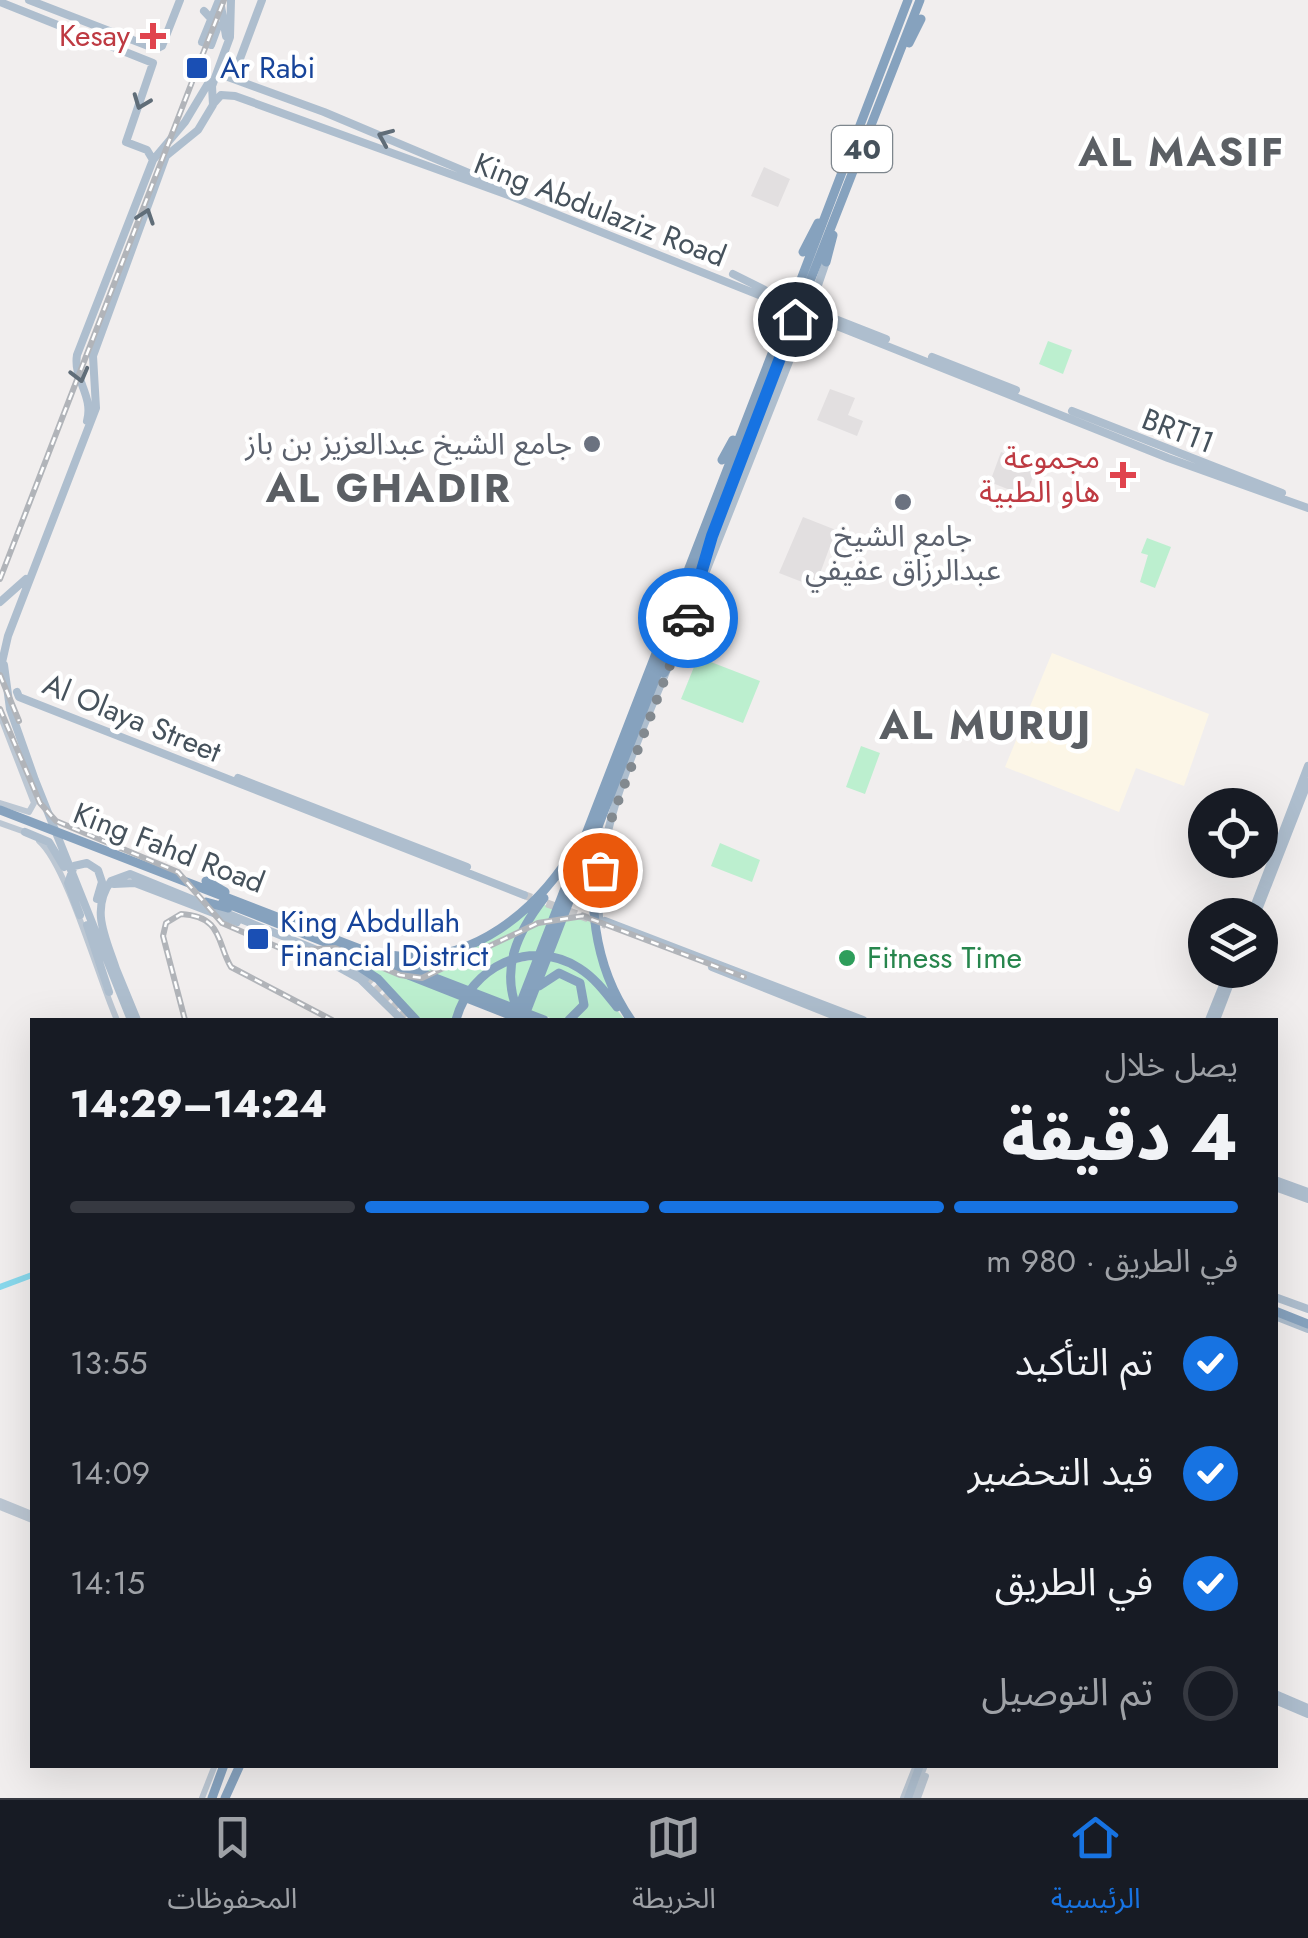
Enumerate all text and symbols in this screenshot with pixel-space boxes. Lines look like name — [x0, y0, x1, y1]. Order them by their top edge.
place label: Kesay — [59, 14, 131, 57]
marker: Kesay — [140, 23, 166, 49]
place label: Ar Rabi — [220, 46, 315, 89]
marker: Ar Rabi — [184, 55, 210, 81]
one-way arrow — [133, 93, 153, 110]
district label: AL MASIF — [1077, 123, 1286, 181]
road number: 40 — [832, 126, 892, 172]
one-way arrow — [377, 129, 395, 149]
street label: King Abdulaziz Road — [468, 142, 732, 277]
one-way arrow — [134, 208, 154, 225]
pin — [753, 277, 838, 362]
icon: home — [768, 292, 823, 347]
one-way arrow — [69, 365, 90, 383]
street label: BRT11 — [1136, 397, 1221, 464]
place label: جامع الشيخ عبدالعزيز بن باز — [244, 422, 572, 466]
marker: جامع الشيخ عبدالعزيز بن باز — [581, 433, 603, 455]
place label: مجموعة هاو الطبية — [979, 436, 1100, 513]
district label: AL GHADIR — [265, 459, 512, 517]
marker: مجموعة هاو الطبية — [1110, 462, 1136, 488]
marker: جامع الشيخ عبدالرزاق عفيفي — [892, 491, 914, 513]
place label: جامع الشيخ عبدالرزاق عفيفي — [805, 514, 1001, 593]
courier — [638, 568, 738, 668]
icon: car — [661, 591, 716, 646]
street label: Al Olaya Street — [37, 662, 229, 773]
district label: AL MURUJ — [878, 696, 1093, 754]
map controls — [1188, 788, 1278, 988]
button: locate — [1188, 788, 1278, 878]
street label: King Fahd Road — [67, 791, 271, 904]
pin — [558, 828, 643, 913]
icon: bag — [573, 843, 628, 898]
button: layers — [1188, 898, 1278, 988]
place label: King Abdullah Financial District — [280, 900, 489, 977]
marker: King Abdullah Financial District — [245, 926, 271, 952]
place label: Fitness Time — [867, 936, 1022, 979]
marker: Fitness Time — [836, 947, 858, 969]
text: يصل خلال — [1105, 1042, 1238, 1088]
text: 14:24–14:29 — [70, 1076, 327, 1131]
text: 4 دقيقة — [1001, 1090, 1238, 1184]
text: في الطريق · 980 m — [986, 1238, 1238, 1284]
text: تم التأكيد — [1015, 1334, 1153, 1389]
icon: check — [1183, 1336, 1238, 1391]
text: 13:55 — [70, 1340, 148, 1386]
text: قيد التحضير — [968, 1444, 1153, 1499]
icon: check — [1183, 1446, 1238, 1501]
text: 14:09 — [70, 1450, 150, 1496]
text: في الطريق — [995, 1554, 1153, 1609]
icon: check — [1183, 1556, 1238, 1611]
text: 14:15 — [70, 1560, 145, 1606]
text: تم التوصيل — [982, 1664, 1153, 1719]
tab: المحفوظات — [167, 1810, 297, 1929]
tab: الخريطة — [632, 1810, 716, 1929]
tab: الرئيسية — [1051, 1810, 1141, 1929]

